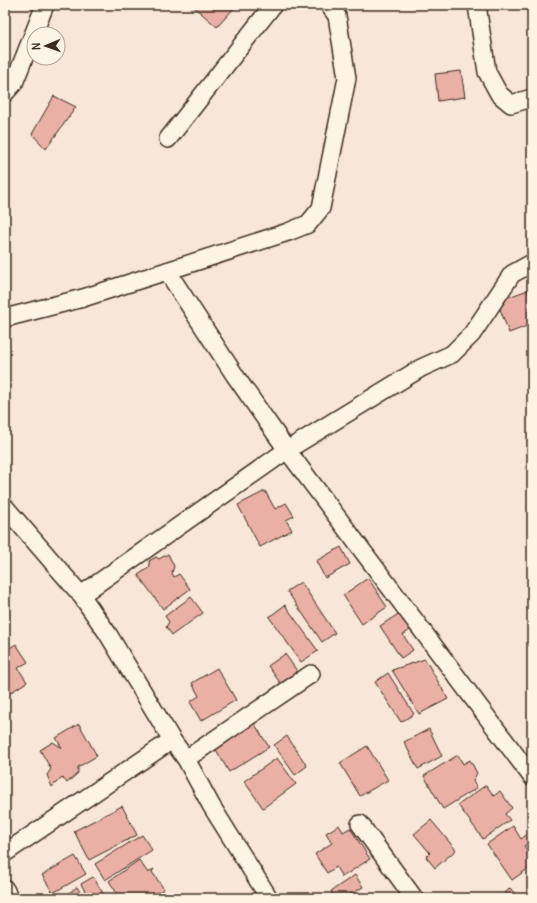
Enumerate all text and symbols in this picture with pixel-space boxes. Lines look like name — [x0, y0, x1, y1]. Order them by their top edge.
north arrow — [26, 26, 66, 66]
text: N — [29, 42, 43, 50]

